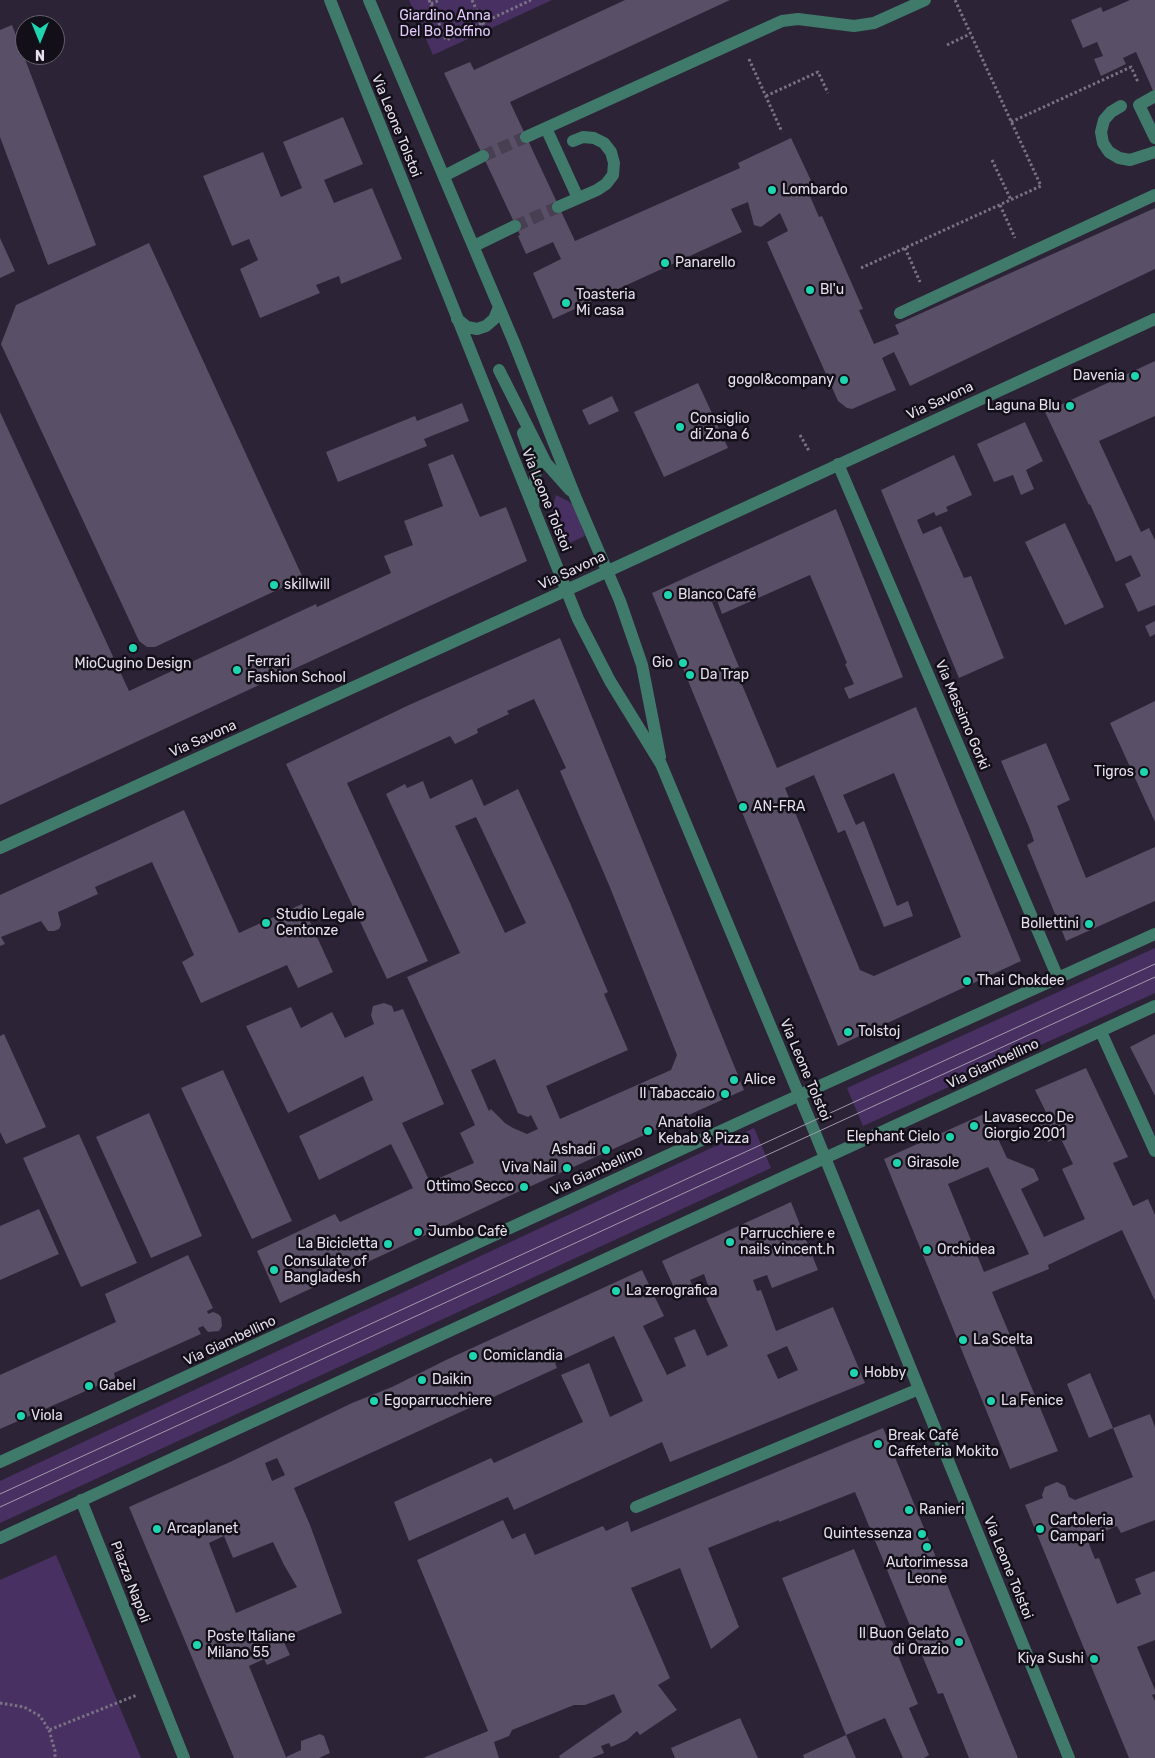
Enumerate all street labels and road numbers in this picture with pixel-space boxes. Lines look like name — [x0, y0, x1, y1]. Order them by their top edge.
street label: Via Leone Tolstoi — [368, 72, 424, 180]
street label: Via Savona — [904, 378, 976, 424]
street label: Via Leone Tolstoi — [518, 446, 574, 554]
street label: Via Savona — [536, 548, 608, 594]
street label: Via Massimo Gorki — [931, 658, 993, 772]
street label: Via Savona — [167, 717, 239, 761]
street label: Via Leone Tolstoi — [776, 1016, 834, 1124]
street label: Via Giambellino — [944, 1035, 1042, 1093]
street label: Via Giambellino — [548, 1142, 646, 1200]
street label: Via Giambellino — [181, 1312, 279, 1370]
street label: Via Leone Tolstoi — [980, 1514, 1036, 1622]
street label: Piazza Napoli — [107, 1539, 153, 1625]

